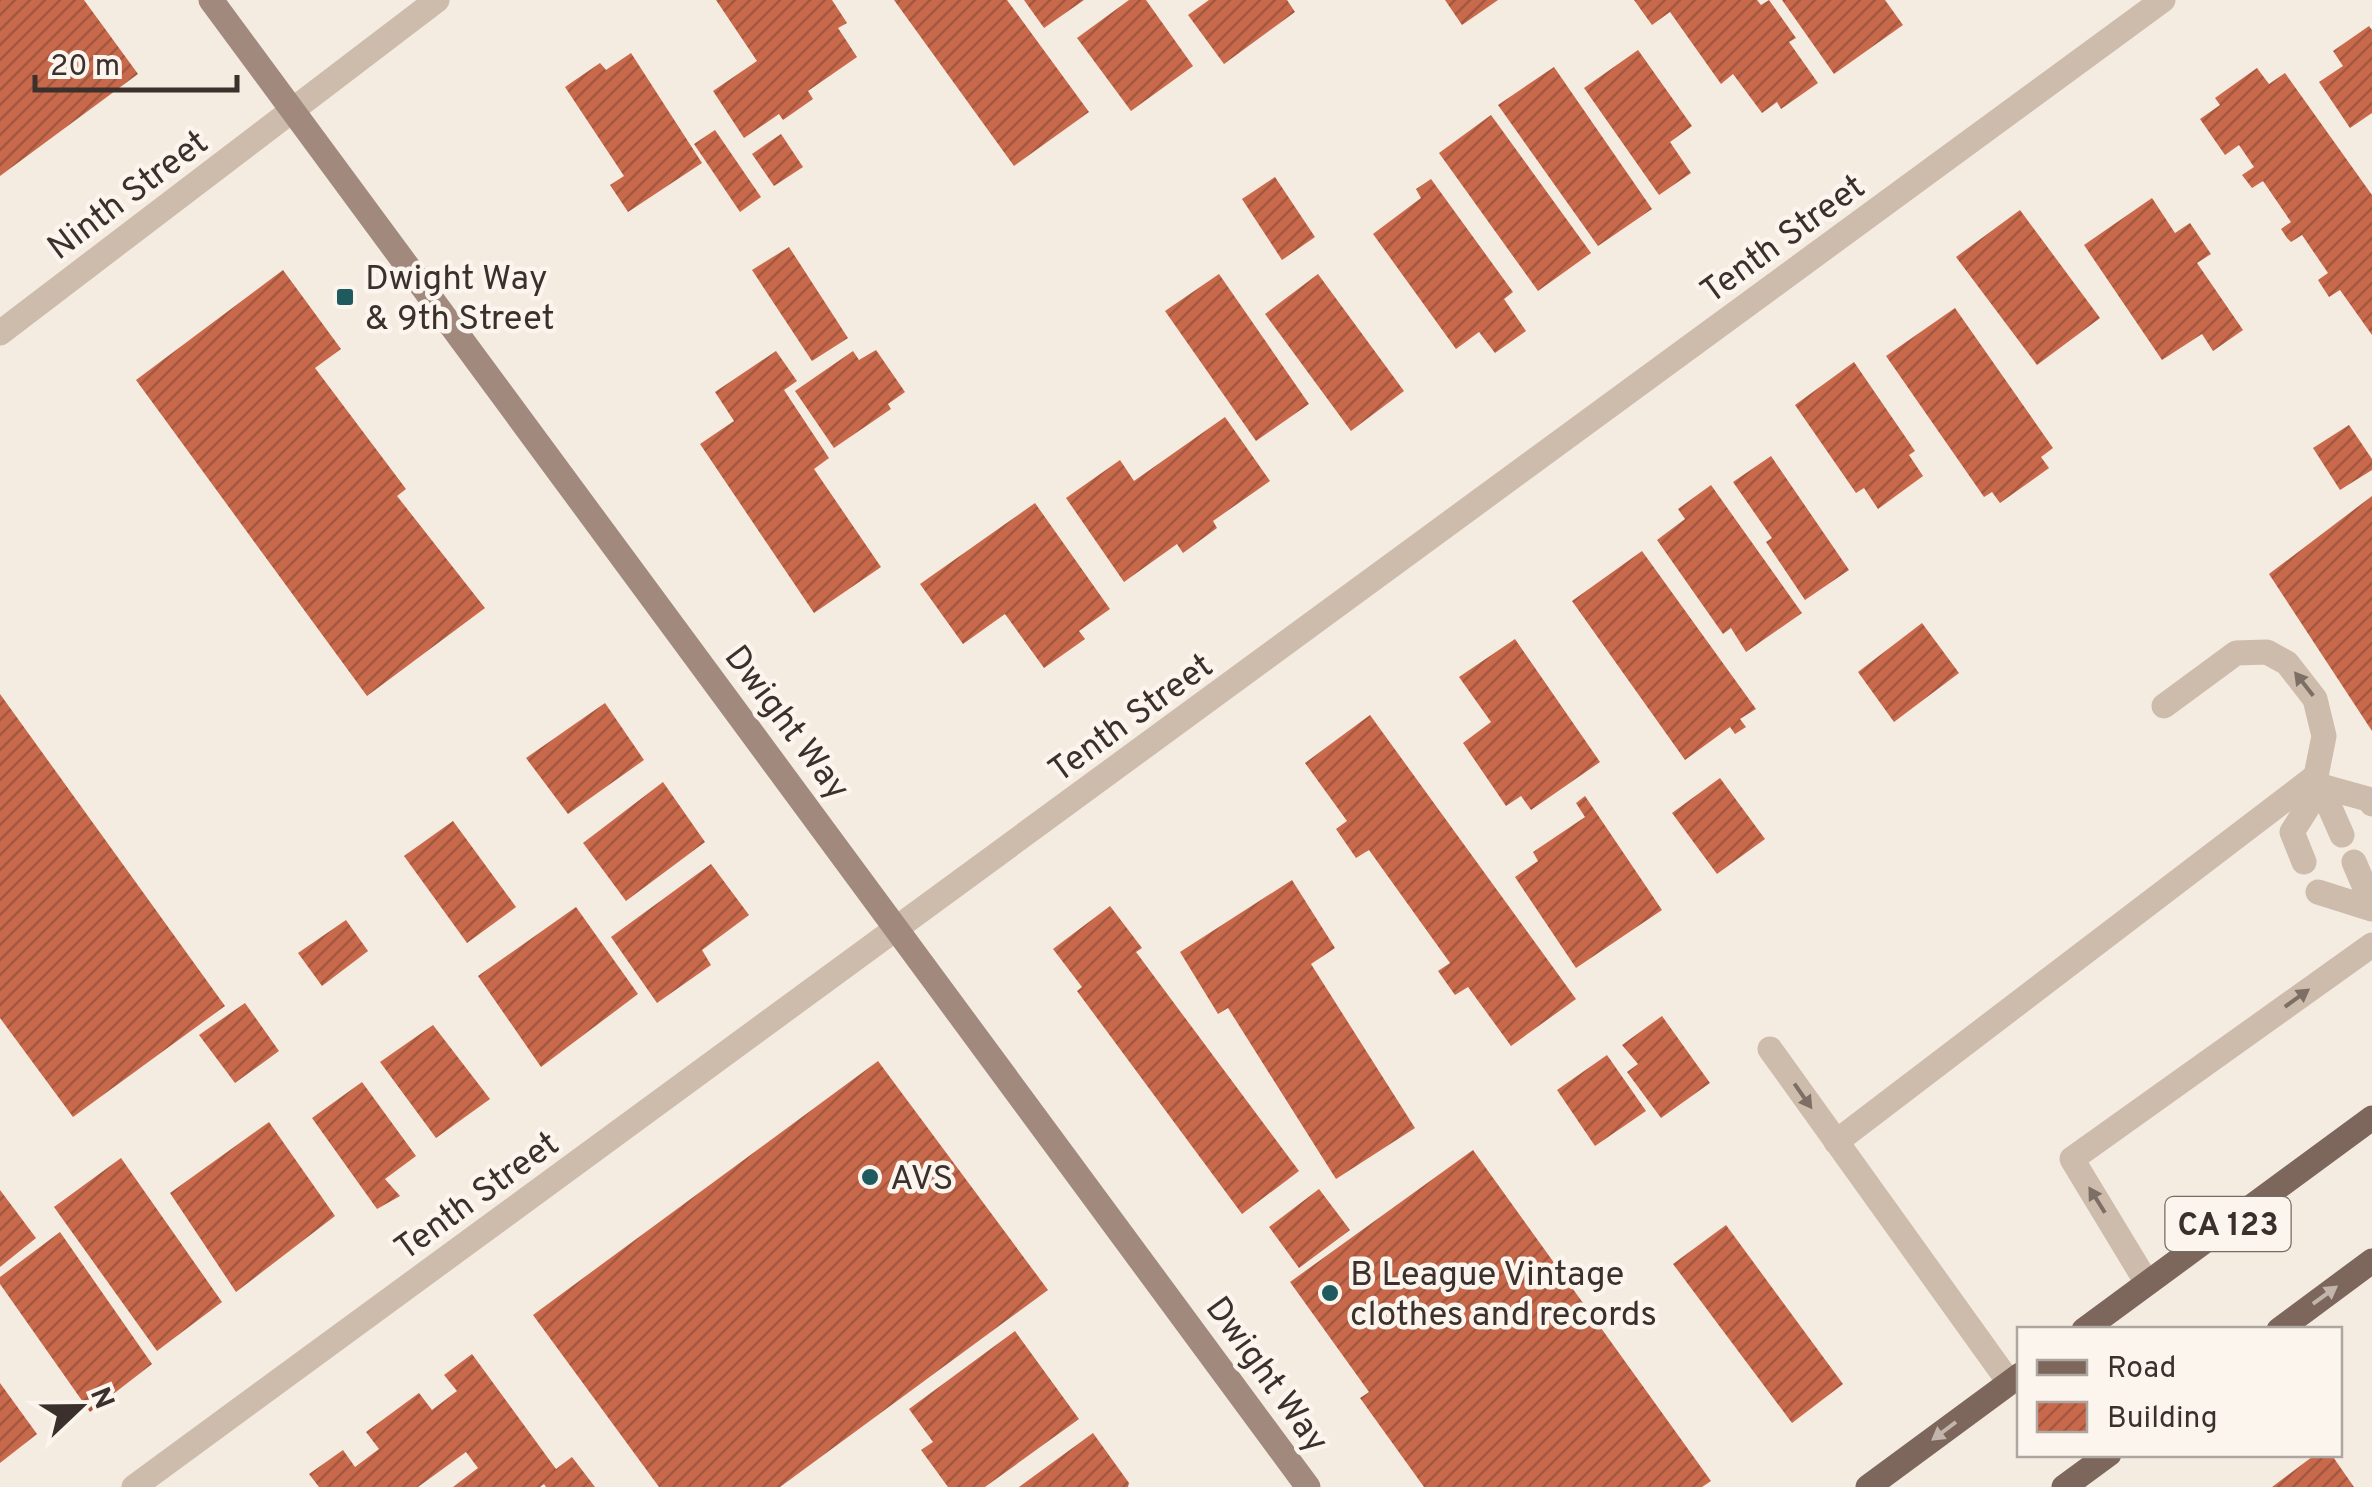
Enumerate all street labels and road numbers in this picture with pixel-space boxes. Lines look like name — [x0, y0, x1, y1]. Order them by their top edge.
street label: Ninth Street — [40, 122, 218, 271]
street label: Tenth Street — [1693, 166, 1875, 315]
street label: Dwight Way — [713, 638, 858, 810]
street label: Tenth Street — [1041, 645, 1223, 794]
street label: Tenth Street — [387, 1123, 569, 1272]
road number: CA 123 — [2166, 1197, 2290, 1251]
street label: Dwight Way — [1194, 1289, 1337, 1463]

